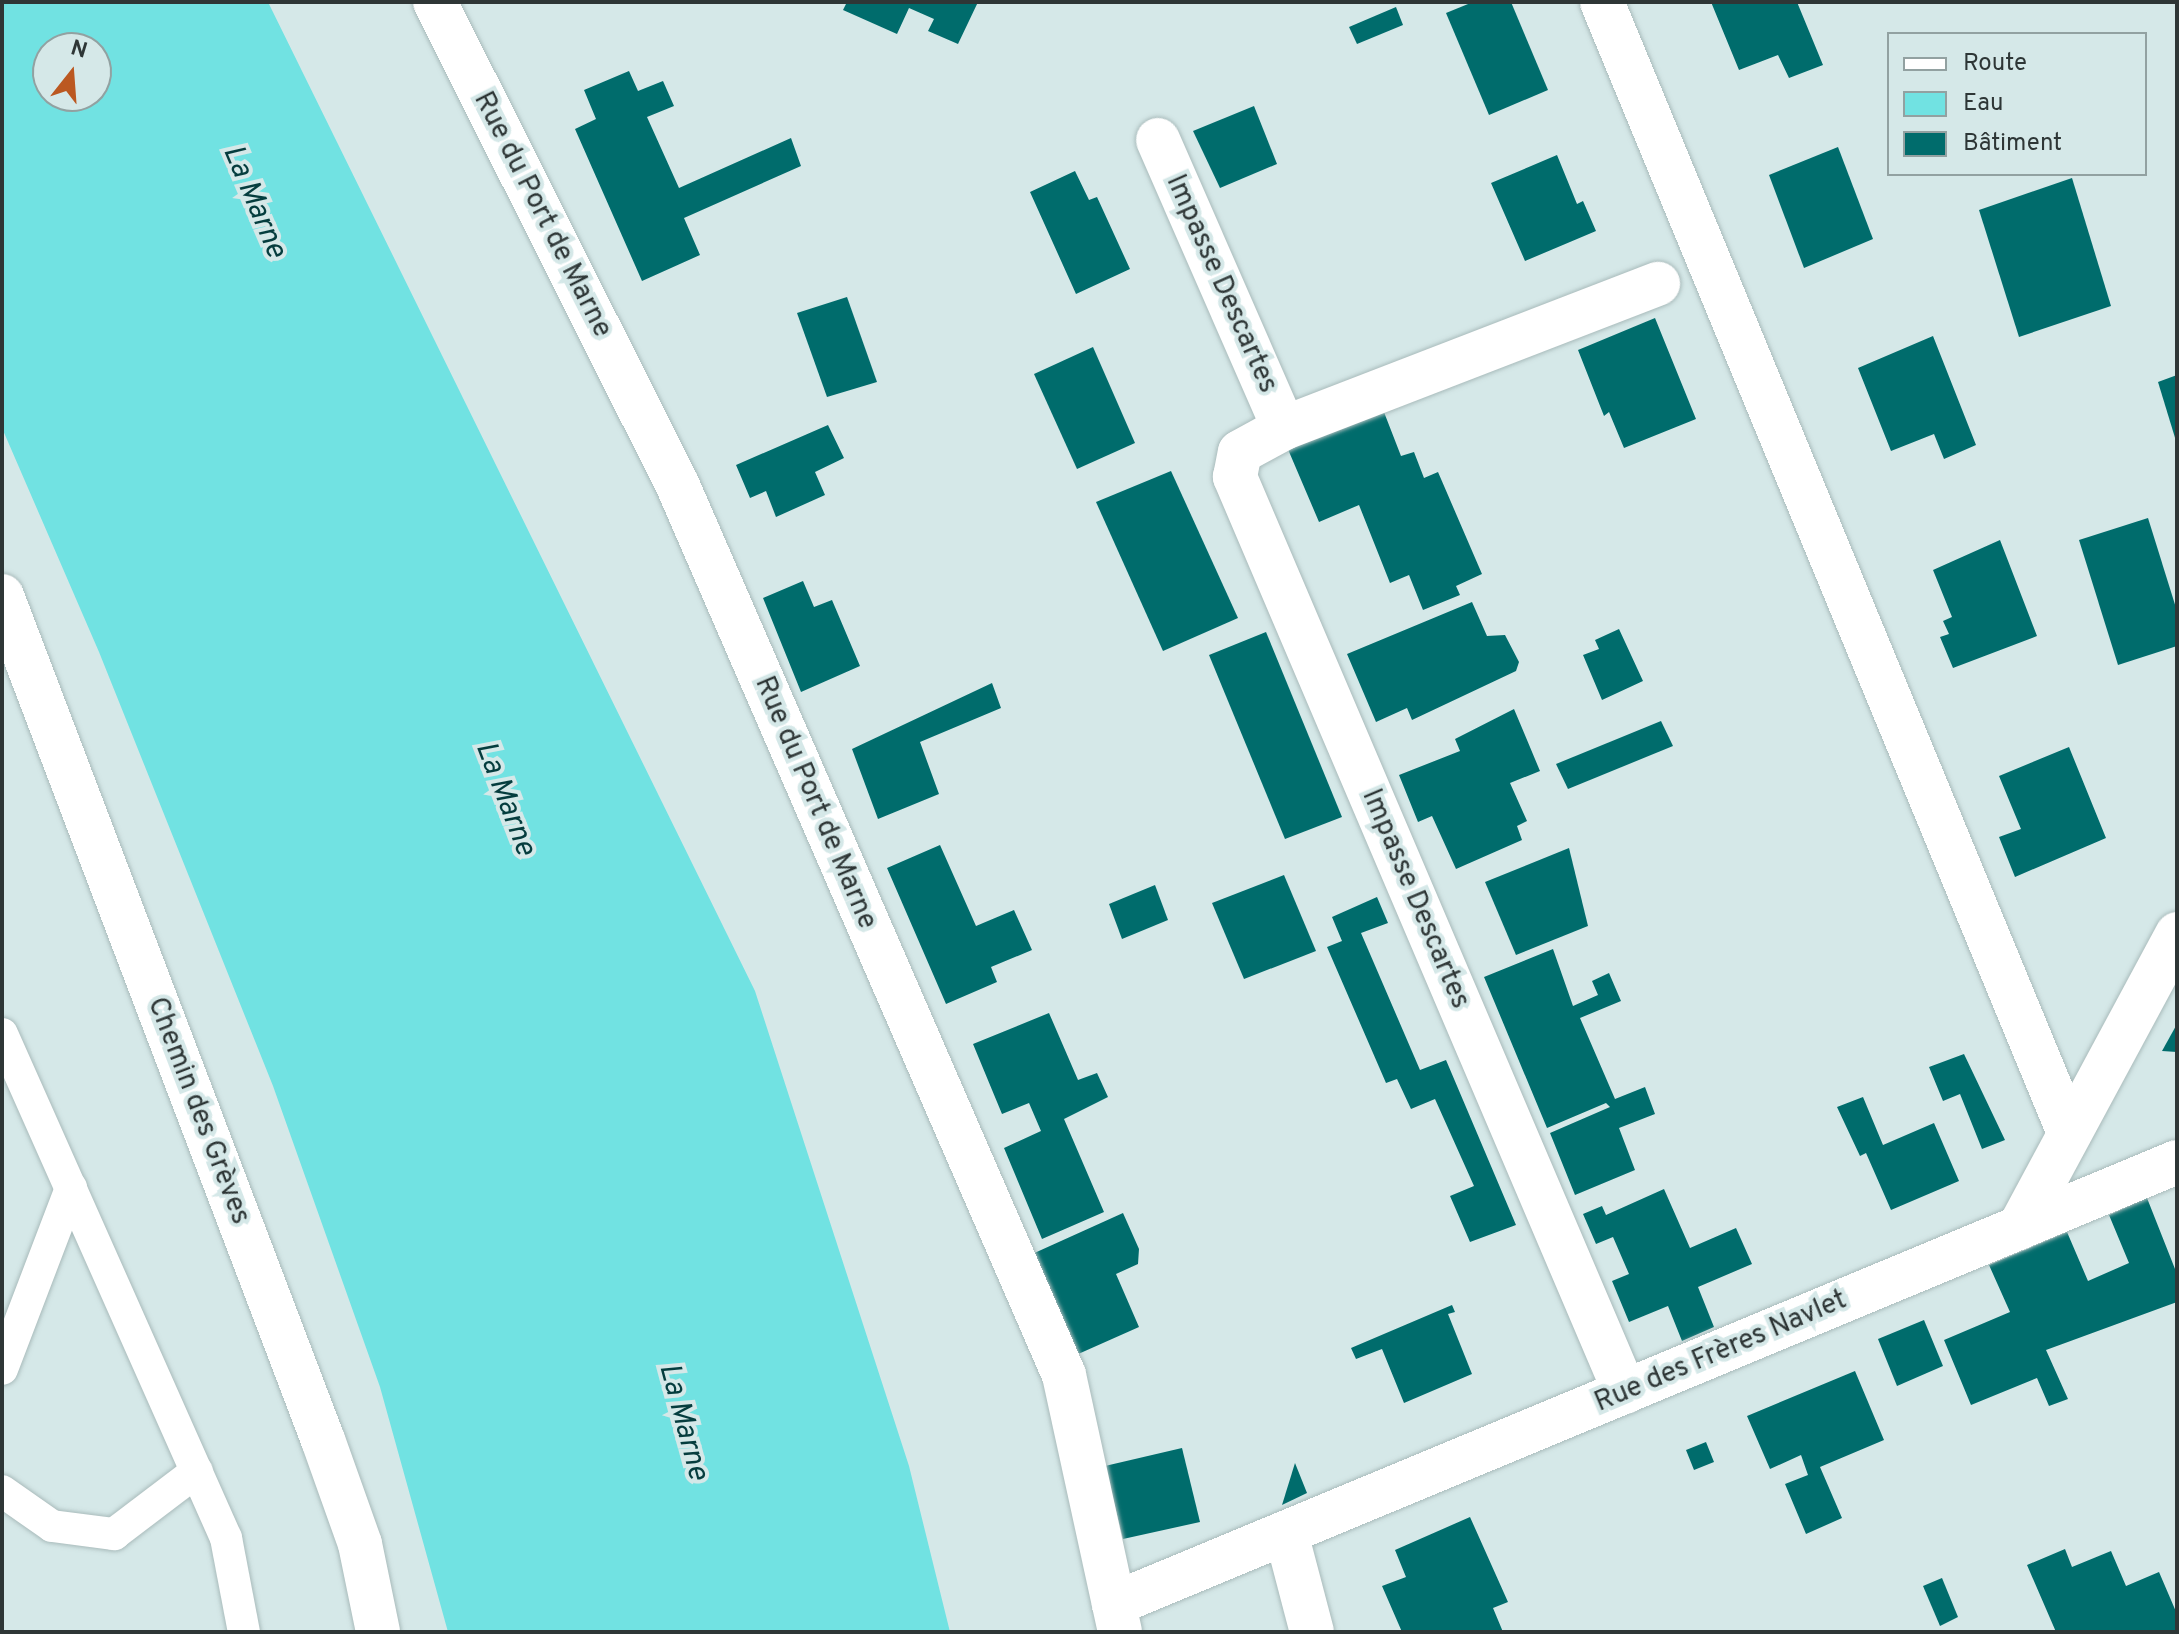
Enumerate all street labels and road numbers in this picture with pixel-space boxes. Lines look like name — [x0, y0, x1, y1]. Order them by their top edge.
street label: Rue du Port de Marne — [465, 86, 619, 344]
street label: Impasse Descartes — [1158, 170, 1284, 398]
street label: Rue du Port de Marne — [747, 672, 883, 934]
street label: Impasse Descartes — [1354, 784, 1476, 1014]
street label: Chemin des Grèves — [139, 993, 257, 1229]
street label: Rue des Frères Navlet — [1590, 1284, 1852, 1420]

